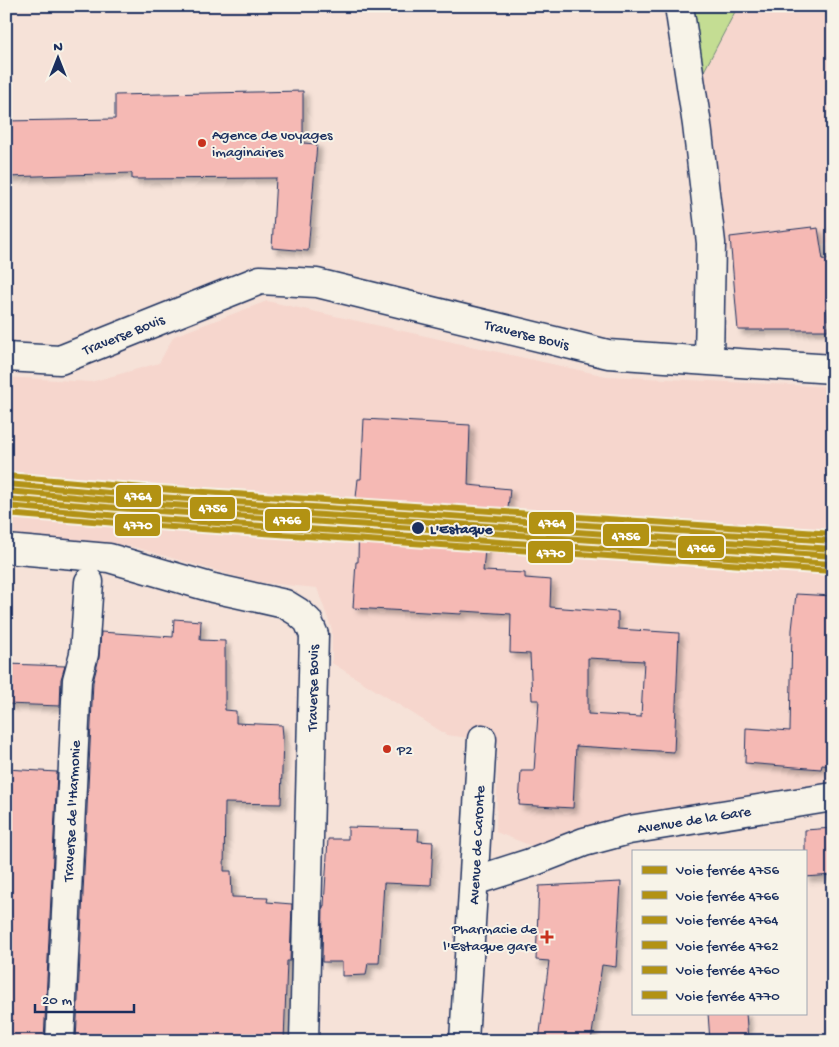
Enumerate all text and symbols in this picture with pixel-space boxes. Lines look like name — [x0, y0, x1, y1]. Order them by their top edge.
north arrow — [32, 32, 82, 82]
text: N — [53, 39, 63, 56]
place label: Agence de voyages imaginaires — [212, 127, 333, 162]
marker: Agence de voyages imaginaires — [196, 137, 208, 149]
street label: Traverse Bovis — [79, 311, 168, 361]
street label: Traverse Bovis — [481, 316, 571, 355]
line badge: 4764 — [115, 484, 162, 508]
text: 4764 — [123, 489, 152, 506]
line badge: 4756 — [189, 496, 236, 520]
text: 4756 — [198, 501, 228, 518]
line badge: 4766 — [264, 508, 311, 532]
line badge: 4764 — [528, 511, 575, 535]
line badge: 4770 — [114, 513, 161, 537]
text: 4766 — [272, 513, 302, 530]
text: 4764 — [537, 516, 566, 533]
text: 4770 — [122, 518, 153, 535]
marker: L'Estaque — [410, 520, 426, 536]
place label: L'Estaque — [430, 521, 494, 539]
line badge: 4756 — [602, 523, 650, 547]
text: 4756 — [611, 529, 641, 546]
line badge: 4766 — [677, 535, 725, 559]
line badge: 4770 — [527, 540, 574, 564]
text: 4766 — [686, 541, 716, 558]
text: 4770 — [535, 546, 566, 563]
street label: Traverse Bovis — [304, 644, 324, 733]
street label: Traverse de l'Harmonie — [60, 740, 86, 883]
place label: P2 — [396, 742, 413, 760]
marker: P2 — [381, 743, 393, 755]
street label: Avenue de Caronte — [466, 785, 490, 905]
street label: Avenue de la Gare — [636, 803, 753, 839]
legend — [632, 850, 806, 1014]
text: Voie ferrée 4756 — [675, 862, 779, 880]
text: Voie ferrée 4766 — [675, 888, 779, 906]
text: Voie ferrée 4764 — [675, 912, 778, 930]
place label: Pharmacie de l'Estaque gare — [443, 921, 537, 956]
marker: Pharmacie de l'Estaque gare — [541, 931, 553, 943]
text: Voie ferrée 4762 — [675, 938, 779, 956]
text: Voie ferrée 4760 — [675, 962, 780, 980]
scale bar — [35, 982, 134, 1014]
text: Voie ferrée 4770 — [675, 988, 780, 1006]
text: 20 m — [42, 992, 72, 1010]

